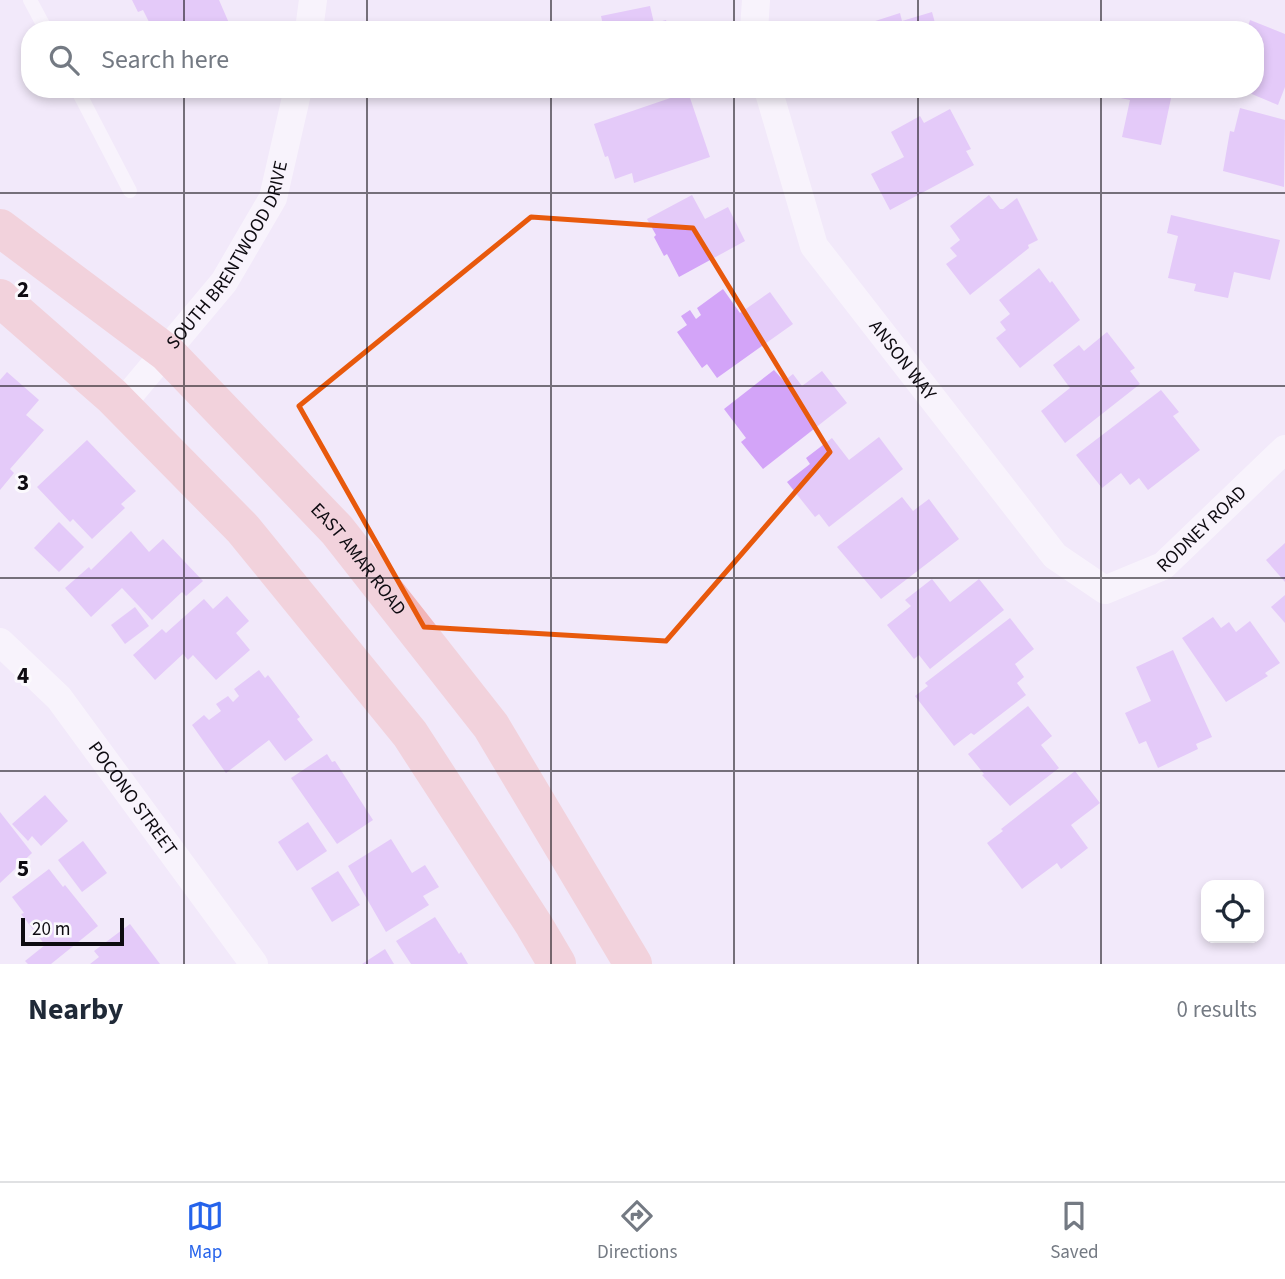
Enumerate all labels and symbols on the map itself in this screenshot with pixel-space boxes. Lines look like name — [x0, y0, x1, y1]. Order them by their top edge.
street label: SOUTH BRENTWOOD DRIVE — [160, 158, 295, 355]
text: 2 — [17, 273, 29, 306]
street label: ANSON WAY — [863, 314, 943, 407]
text: 3 — [17, 466, 29, 499]
street label: RODNEY ROAD — [1151, 479, 1253, 579]
street label: EAST AMAR ROAD — [304, 497, 413, 621]
text: 4 — [17, 659, 29, 692]
street label: POCONO STREET — [82, 736, 184, 861]
text: 5 — [17, 852, 29, 885]
scale bar — [21, 915, 124, 947]

